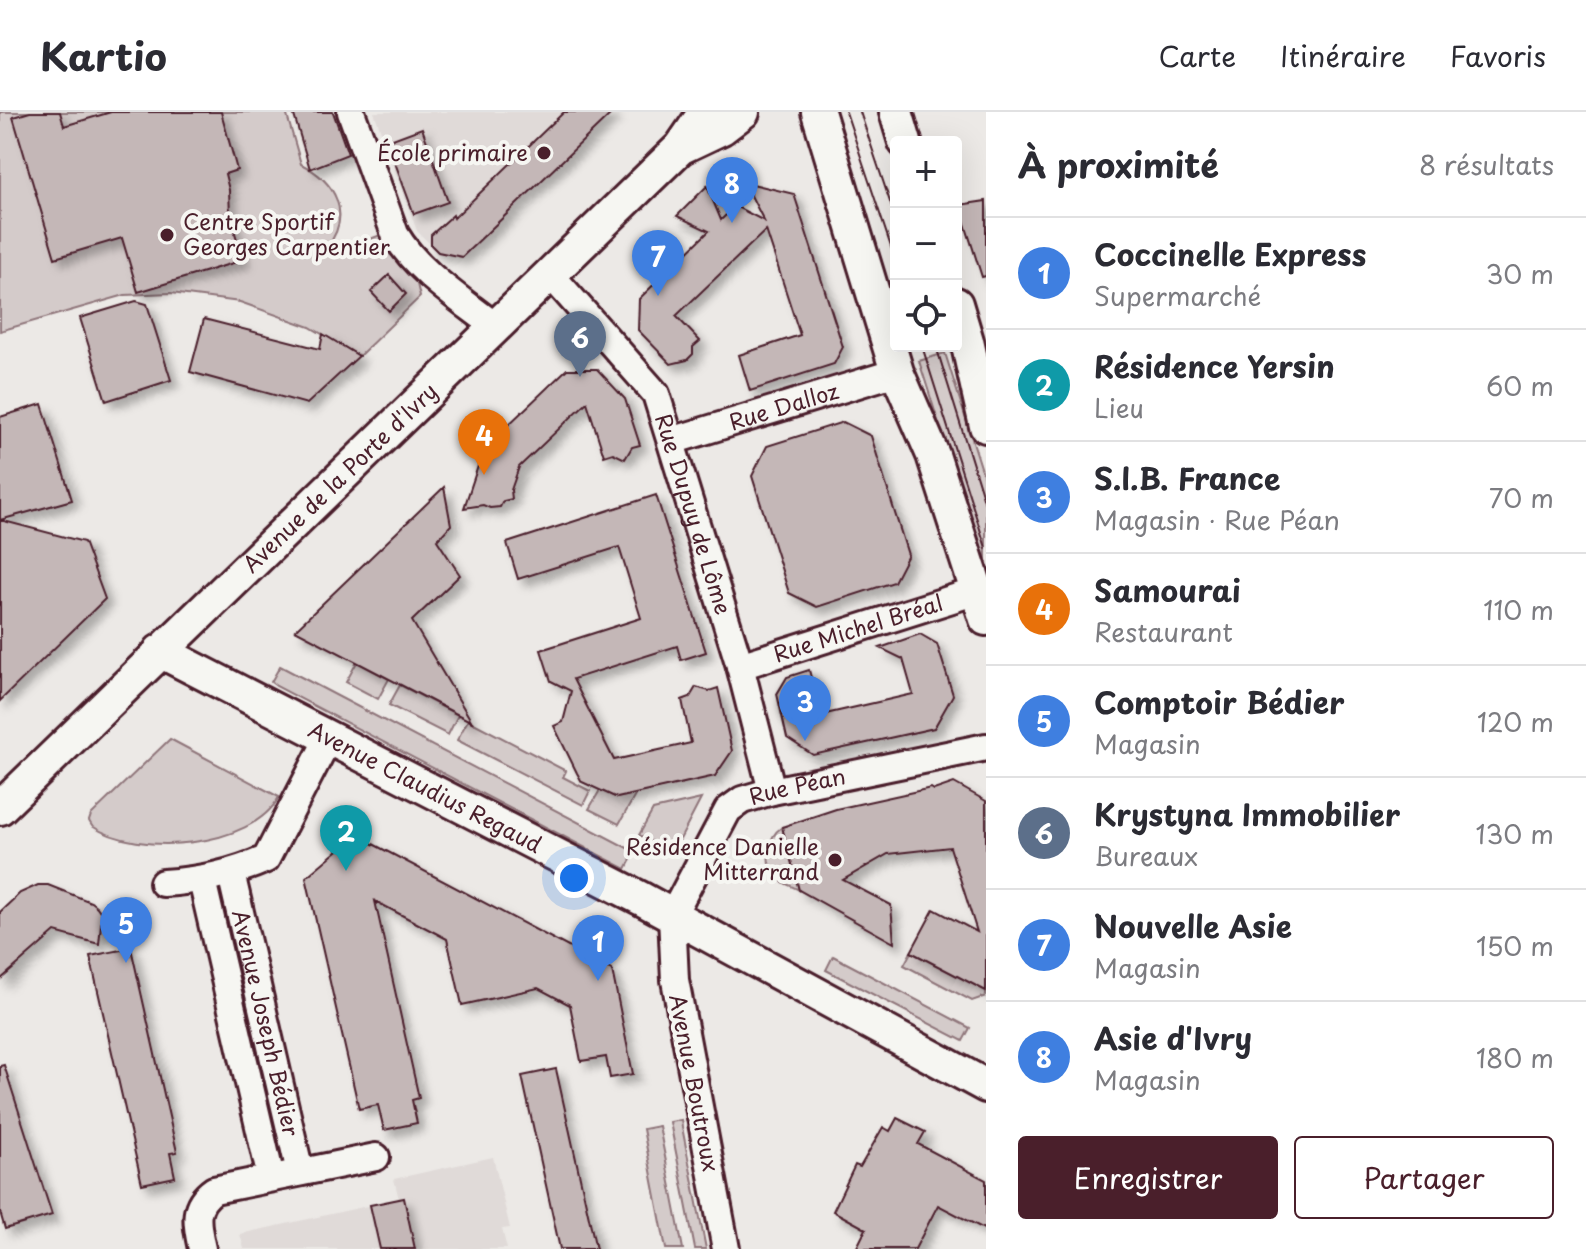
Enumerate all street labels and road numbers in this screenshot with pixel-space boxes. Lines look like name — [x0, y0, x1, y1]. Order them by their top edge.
street label: Rue Dalloz — [725, 373, 842, 437]
street label: Avenue de la Porte d'Ivry — [234, 374, 444, 579]
street label: Rue Dupuy de Lôme — [648, 409, 741, 618]
street label: Rue Michel Bréal — [769, 585, 947, 669]
street label: Avenue Claudius Regaud — [303, 712, 548, 860]
street label: Rue Péan — [745, 758, 848, 812]
street label: Avenue Joseph Bédier — [225, 906, 309, 1139]
street label: Avenue Boutroux — [662, 991, 729, 1174]

